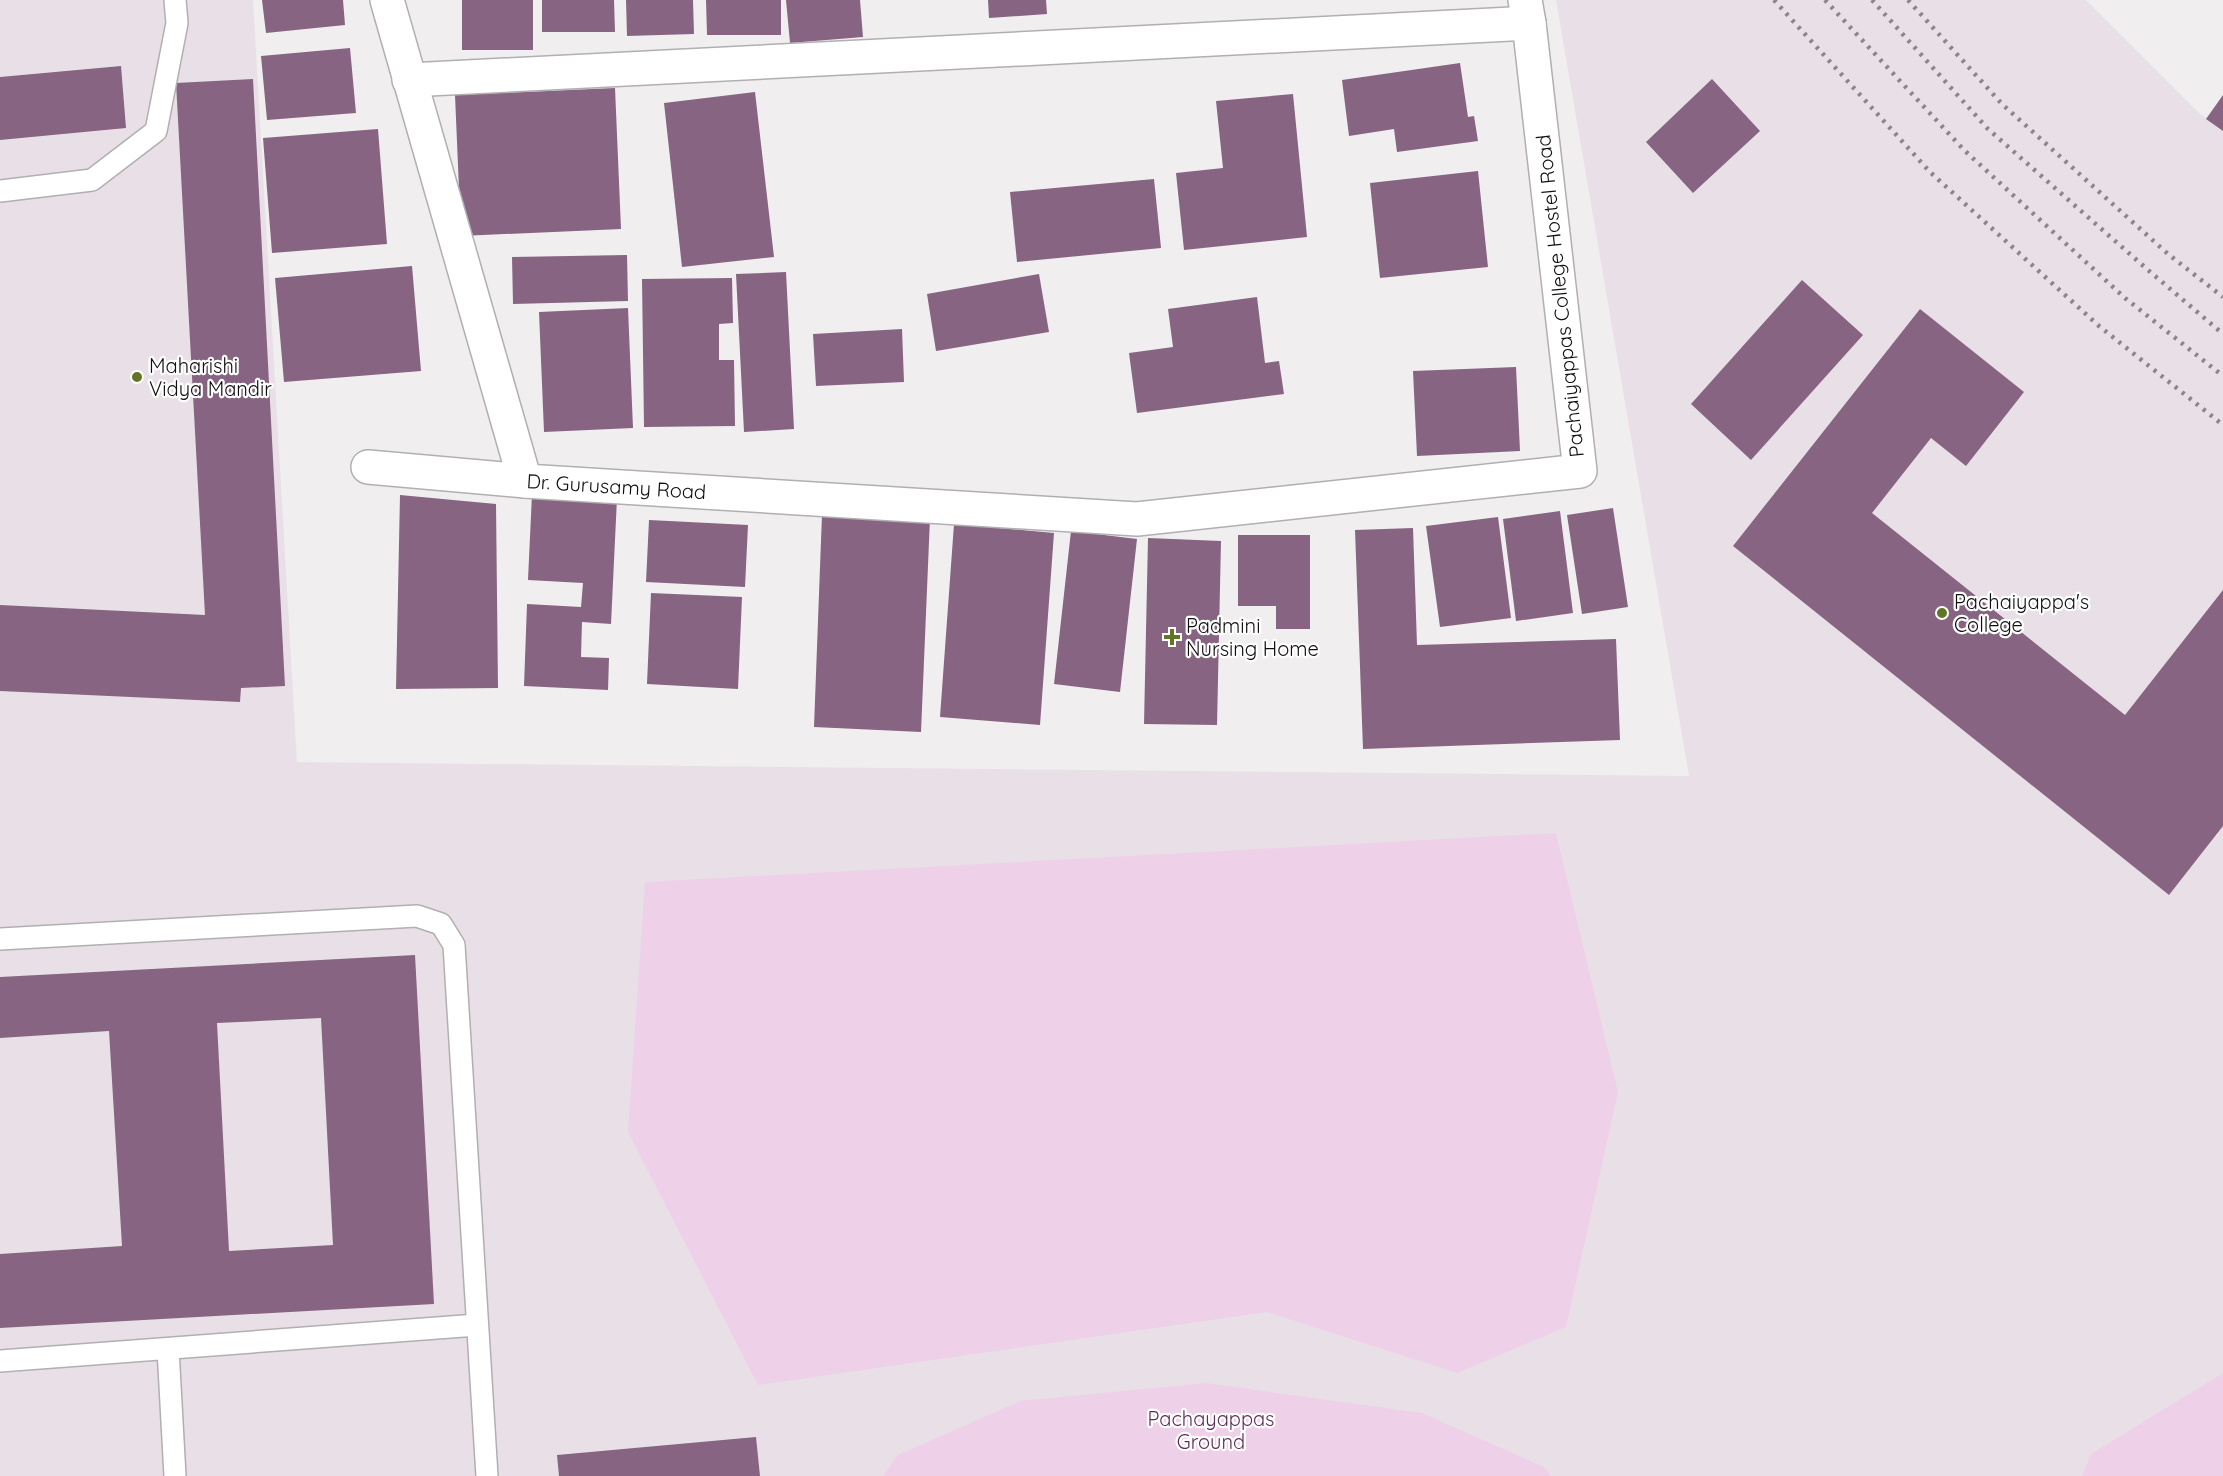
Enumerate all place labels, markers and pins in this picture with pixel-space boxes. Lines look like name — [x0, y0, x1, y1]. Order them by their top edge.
place label: Maharishi Vidya Mandir — [149, 353, 272, 401]
marker: Maharishi Vidya Mandir — [130, 370, 144, 384]
place label: Pachaiyappa's College — [1954, 589, 2089, 637]
marker: Pachaiyappa's College — [1935, 606, 1949, 620]
place label: Padmini Nursing Home — [1186, 613, 1319, 661]
marker: Padmini Nursing Home — [1163, 628, 1181, 646]

